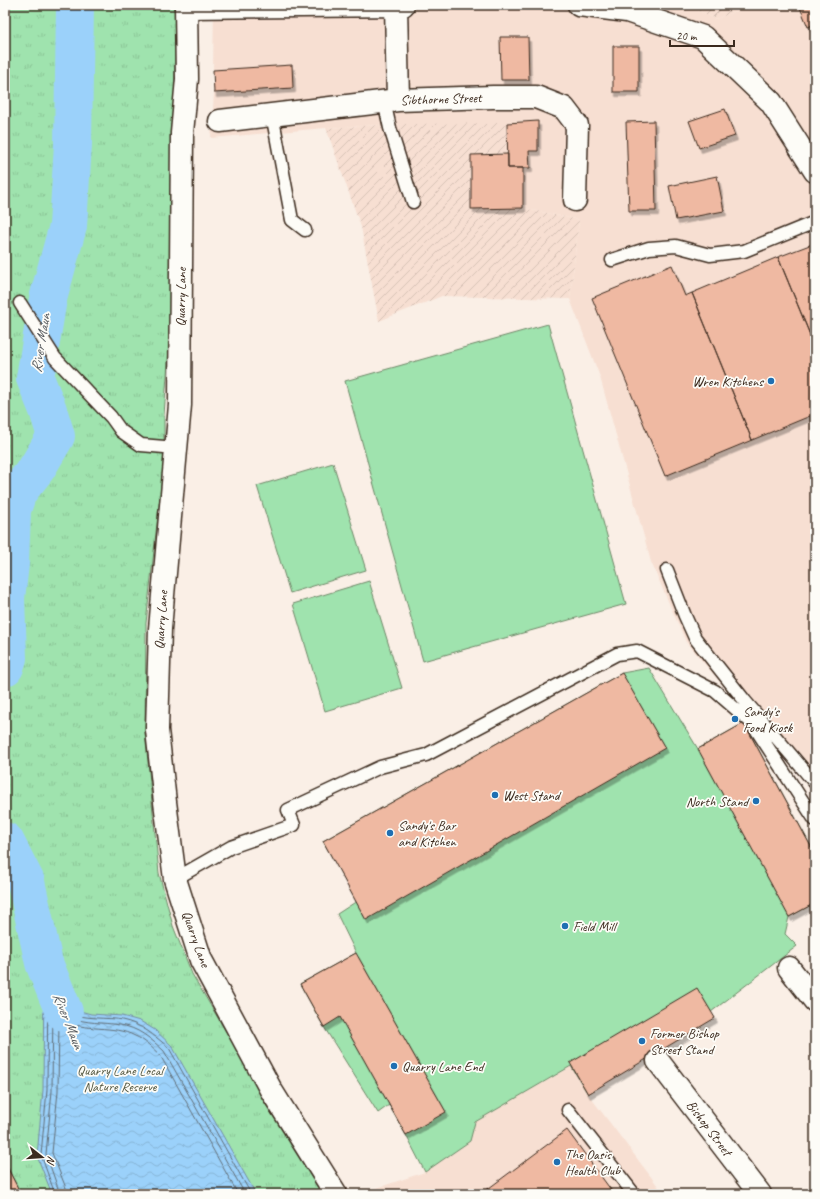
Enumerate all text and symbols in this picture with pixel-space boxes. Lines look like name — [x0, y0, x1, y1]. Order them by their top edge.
scale bar — [670, 22, 734, 48]
text: 20 m — [676, 28, 698, 44]
street label: Sibthorne Street — [400, 89, 483, 109]
street label: Quarry Lane — [172, 266, 190, 326]
water label: River Maun — [27, 311, 55, 374]
place label: Wren Kitchens — [693, 373, 764, 390]
marker: Wren Kitchens — [766, 376, 776, 386]
street label: Quarry Lane — [150, 589, 172, 650]
place label: Sandy's Food Kiosk — [743, 703, 793, 736]
marker: Sandy's Food Kiosk — [730, 714, 740, 724]
place label: West Stand — [503, 787, 562, 804]
marker: West Stand — [490, 790, 500, 800]
place label: North Stand — [686, 793, 750, 810]
marker: North Stand — [751, 796, 761, 806]
place label: Sandy's Bar and Kitchen — [398, 817, 457, 850]
marker: Sandy's Bar and Kitchen — [385, 828, 395, 838]
street label: Quarry Lane — [178, 909, 215, 971]
place label: Field Mill — [573, 918, 618, 935]
marker: Field Mill — [560, 921, 570, 931]
water label: River Maun — [48, 990, 88, 1053]
place label: Former Bishop Street Stand — [650, 1025, 720, 1058]
marker: Former Bishop Street Stand — [637, 1036, 647, 1046]
place label: Quarry Lane End — [402, 1058, 486, 1075]
marker: Quarry Lane End — [389, 1061, 399, 1071]
park label: Quarry Lane Local Nature Reserve — [77, 1062, 166, 1095]
street label: Bishop Street — [683, 1097, 737, 1161]
north arrow — [22, 1137, 62, 1177]
place label: The Oasis Health Club — [565, 1146, 621, 1179]
text: N — [43, 1155, 59, 1167]
marker: The Oasis Health Club — [552, 1157, 562, 1167]

